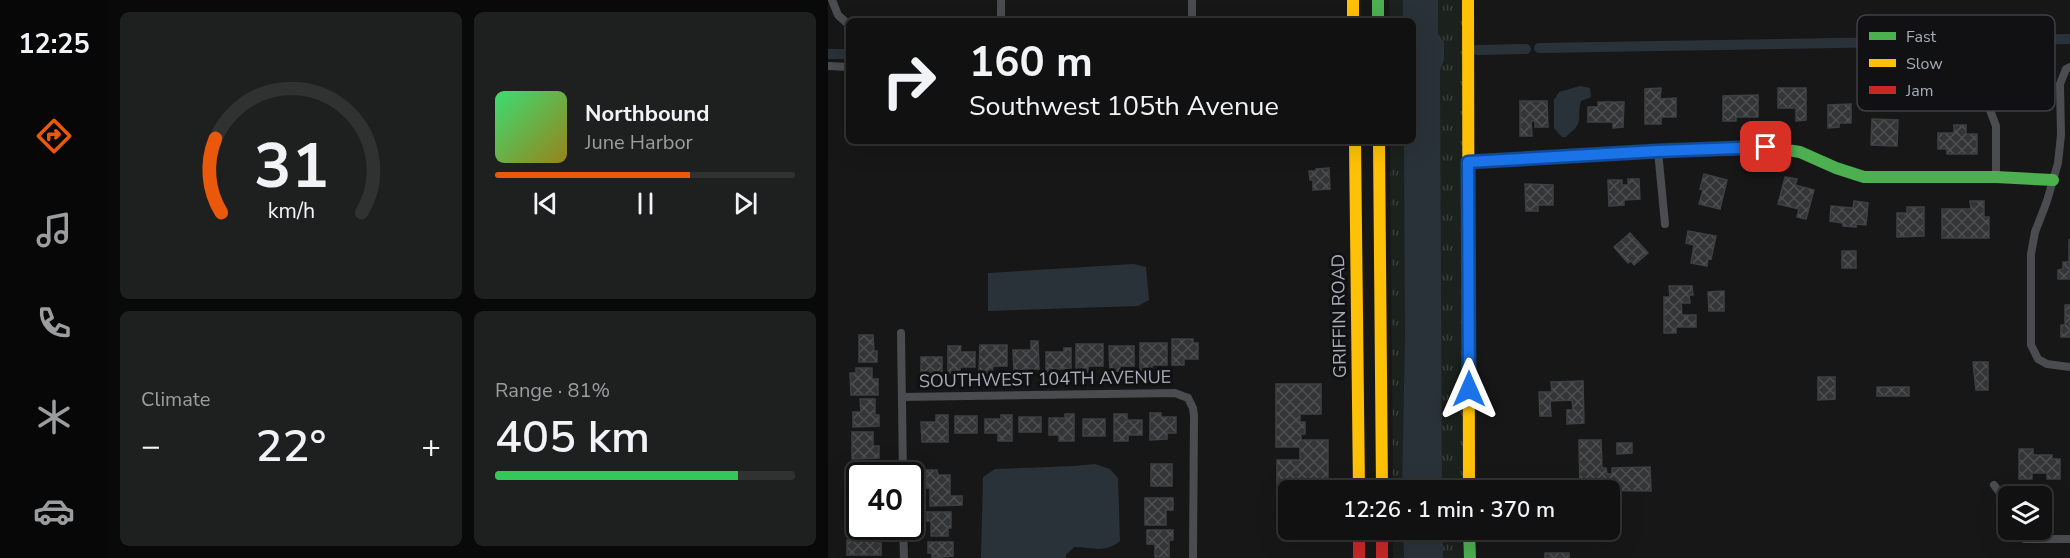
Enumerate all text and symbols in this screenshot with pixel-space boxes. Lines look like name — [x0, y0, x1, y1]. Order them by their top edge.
legend — [1857, 15, 2055, 111]
text: 12:25 — [18, 26, 90, 63]
text: Fast — [1906, 26, 1937, 48]
text: 160 m — [969, 34, 1093, 91]
icon: right — [870, 42, 948, 120]
text: Slow — [1906, 53, 1943, 75]
text: Jam — [1905, 80, 1933, 102]
text: Southwest 105th Avenue — [969, 88, 1279, 125]
text: Northbound — [585, 99, 709, 129]
icon: directions — [33, 115, 75, 157]
pin — [1740, 121, 1791, 172]
text: 31 — [254, 124, 328, 209]
text: June Harbor — [585, 129, 693, 156]
icon: arrive — [1749, 130, 1782, 163]
icon: previous — [529, 187, 562, 220]
icon: pause — [629, 187, 662, 220]
icon: next — [729, 187, 762, 220]
text: km/h — [267, 196, 315, 226]
icon: music — [33, 209, 75, 251]
street label: GRIFFIN ROAD — [1326, 254, 1352, 378]
icon: phone — [33, 302, 75, 344]
position arrow — [1437, 357, 1501, 421]
street label: SOUTHWEST 104TH AVENUE — [919, 365, 1171, 393]
text: Range · 81% — [495, 377, 610, 404]
text: Climate — [141, 386, 210, 413]
icon: climate — [33, 396, 75, 438]
text: 405 km — [495, 407, 650, 468]
text: 22° — [256, 416, 326, 477]
text: − — [141, 424, 161, 469]
text: + — [421, 424, 441, 469]
speed limit sign: 40 — [846, 462, 924, 540]
map controls — [1998, 486, 2052, 540]
button: layers — [1998, 486, 2052, 540]
icon: car — [33, 490, 75, 532]
text: 12:26 · 1 min · 370 m — [1343, 495, 1555, 525]

